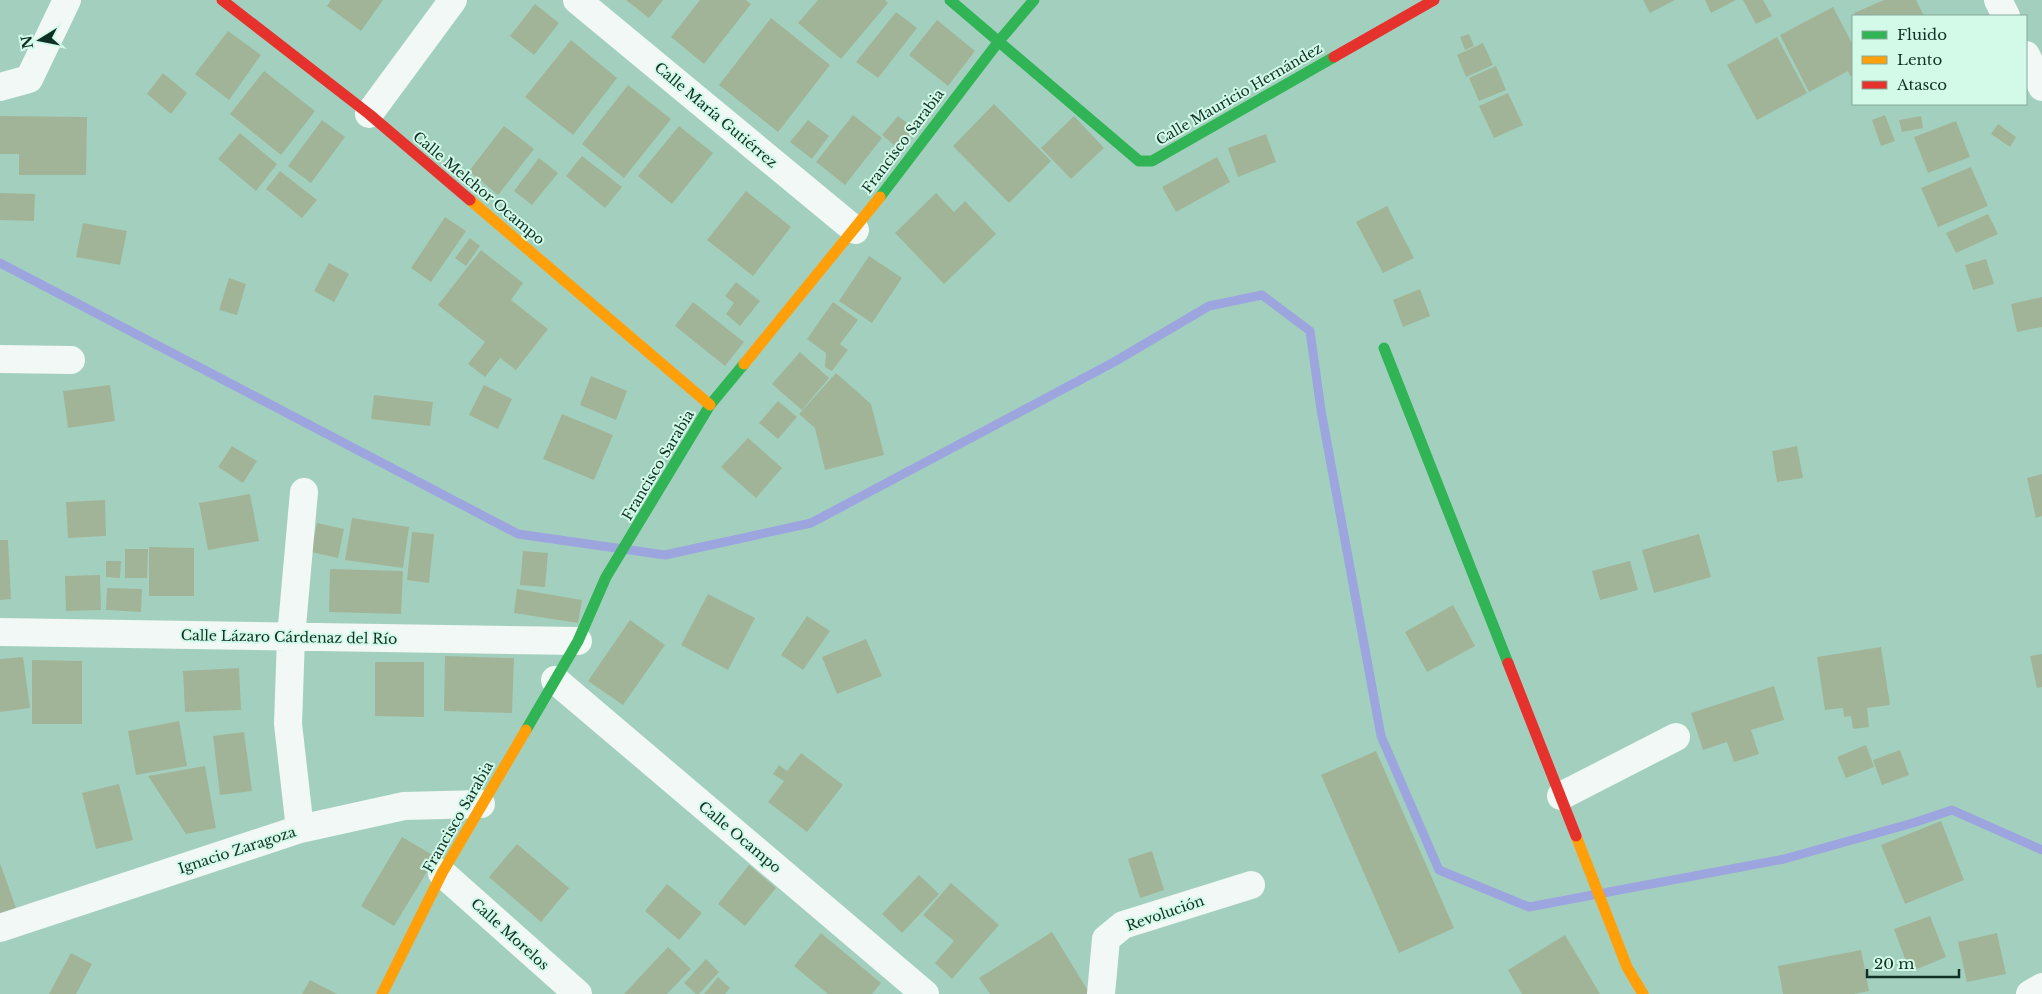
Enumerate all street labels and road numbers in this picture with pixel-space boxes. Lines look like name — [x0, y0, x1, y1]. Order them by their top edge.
street label: Calle Mauricio Hernández — [1153, 39, 1326, 149]
street label: Calle María Gutiérrez — [651, 58, 781, 172]
street label: Francisco Sarabia — [858, 85, 948, 197]
street label: Calle Melchor Ocampo — [409, 128, 549, 248]
street label: Francisco Sarabia — [618, 406, 698, 523]
street label: Calle Lázaro Cárdenaz del Río — [181, 626, 397, 648]
street label: Francisco Sarabia — [419, 758, 497, 876]
street label: Calle Ocampo — [695, 797, 785, 877]
street label: Ignacio Zaragoza — [176, 822, 298, 878]
street label: Revolución — [1124, 891, 1207, 935]
street label: Calle Morelos — [467, 894, 553, 974]

